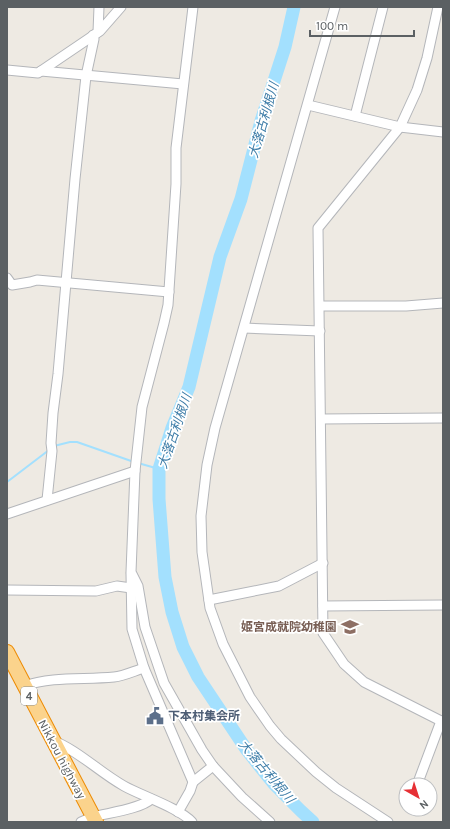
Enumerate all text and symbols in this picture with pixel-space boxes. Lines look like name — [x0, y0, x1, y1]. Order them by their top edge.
scale bar — [310, 12, 414, 38]
text: 100 m — [316, 19, 348, 33]
water label: 大落古利根川 — [246, 79, 282, 160]
water label: 大落古利根川 — [155, 390, 195, 470]
school or university icon: 姫宮成就院幼稚園 — [340, 617, 360, 637]
place label: 姫宮成就院幼稚園 — [241, 620, 337, 634]
road number: 4 — [21, 687, 37, 705]
public building icon: 下本村集会所 — [145, 706, 165, 726]
place label: 下本村集会所 — [168, 709, 240, 723]
street label: Nikkou highway — [35, 717, 89, 801]
water label: 大落古利根川 — [236, 737, 299, 808]
north arrow — [398, 777, 438, 817]
text: N — [417, 797, 431, 812]

